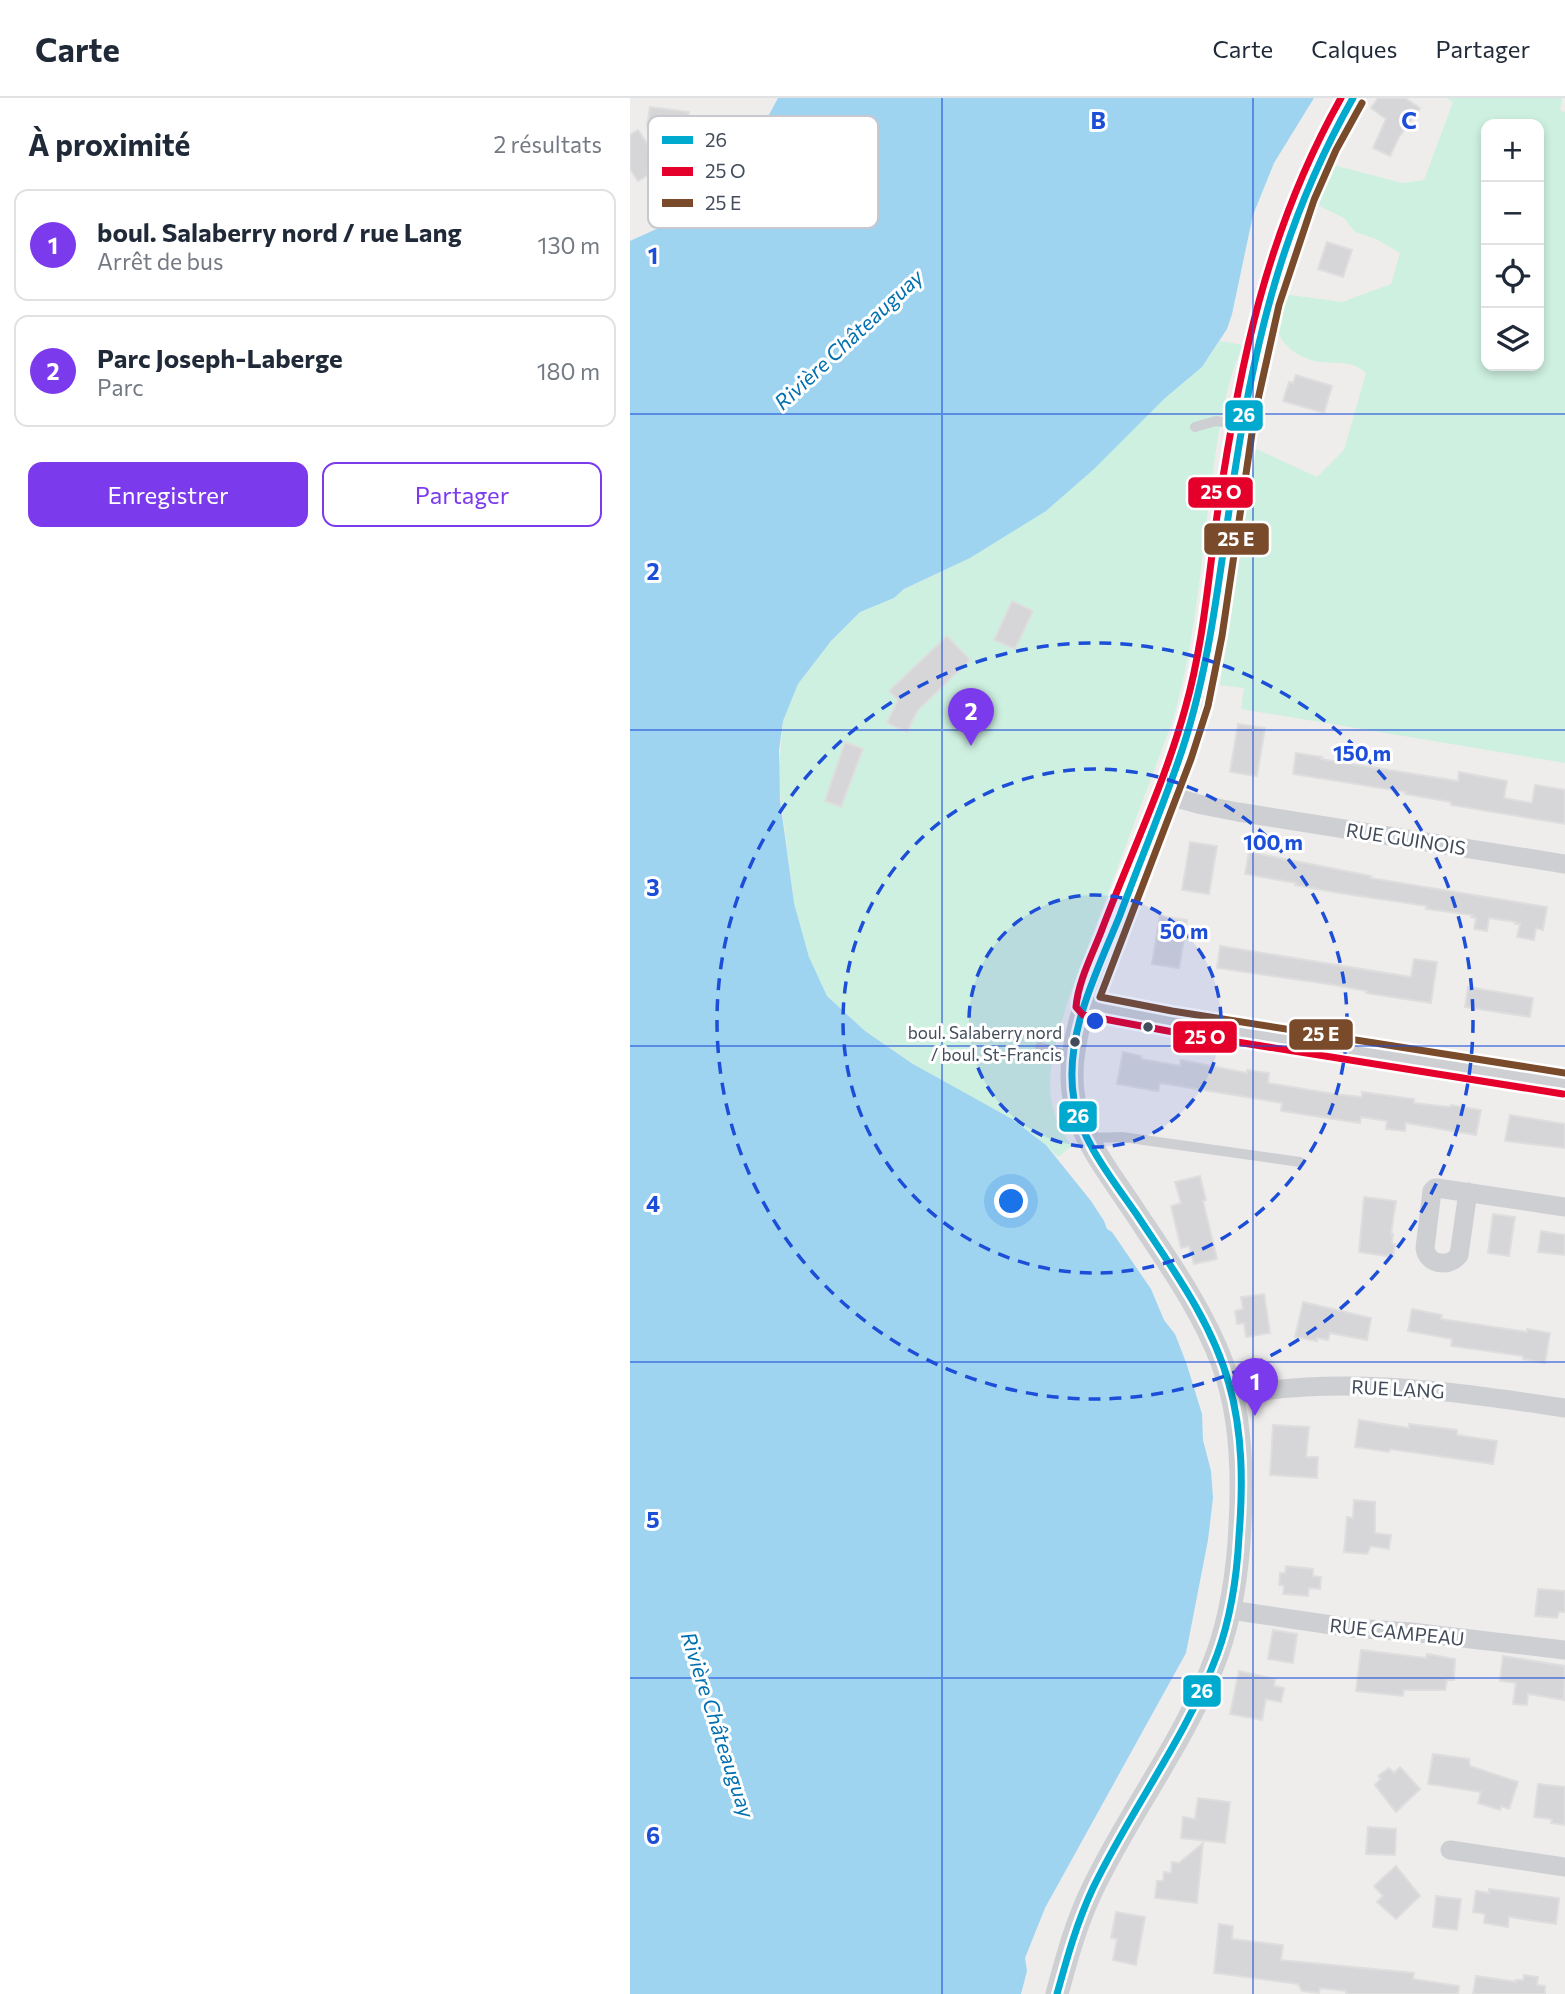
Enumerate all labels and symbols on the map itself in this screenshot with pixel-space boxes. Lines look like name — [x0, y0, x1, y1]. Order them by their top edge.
text: B — [1090, 106, 1106, 134]
text: C — [1401, 106, 1417, 134]
legend — [648, 116, 878, 228]
text: 26 — [705, 128, 727, 151]
text: 25 O — [705, 159, 746, 182]
text: 25 E — [705, 191, 741, 214]
text: 1 — [648, 241, 658, 269]
water label: Rivière Châteauguay — [769, 263, 928, 414]
line badge: 26 — [1224, 399, 1264, 432]
text: 26 — [1233, 403, 1255, 426]
line badge: 25 O — [1187, 476, 1254, 509]
text: 25 O — [1201, 480, 1241, 503]
line badge: 25 E — [1203, 522, 1270, 556]
text: 25 E — [1218, 527, 1254, 550]
text: 2 — [646, 557, 660, 585]
pin: 2 — [948, 688, 994, 746]
text: 150 m — [1333, 740, 1391, 765]
street label: RUE GUINOIS — [1345, 818, 1467, 859]
text: 100 m — [1243, 829, 1303, 854]
text: 3 — [646, 873, 660, 901]
text: 50 m — [1160, 918, 1208, 943]
centre of rings — [1083, 1009, 1107, 1033]
line badge: 25 E — [1288, 1018, 1354, 1051]
unlabelled marker — [1141, 1020, 1155, 1034]
line badge: 25 O — [1172, 1020, 1238, 1054]
place label: boul. Salaberry nord / boul. St-Francis — [908, 1022, 1062, 1065]
text: 25 E — [1303, 1022, 1339, 1045]
text: 25 O — [1185, 1025, 1225, 1048]
marker: boul. Salaberry nord / boul. St-Francis — [1068, 1035, 1082, 1049]
line badge: 26 — [1058, 1100, 1098, 1133]
text: 26 — [1067, 1104, 1089, 1127]
your location — [994, 1184, 1028, 1218]
text: 4 — [646, 1189, 660, 1217]
pin: 1 — [1232, 1358, 1278, 1416]
street label: RUE LANG — [1351, 1375, 1445, 1402]
text: 5 — [646, 1505, 660, 1533]
street label: RUE CAMPEAU — [1329, 1613, 1465, 1650]
water label: Rivière Châteauguay — [677, 1628, 761, 1822]
line badge: 26 — [1182, 1674, 1222, 1708]
text: 26 — [1191, 1679, 1213, 1702]
text: 6 — [646, 1821, 660, 1849]

